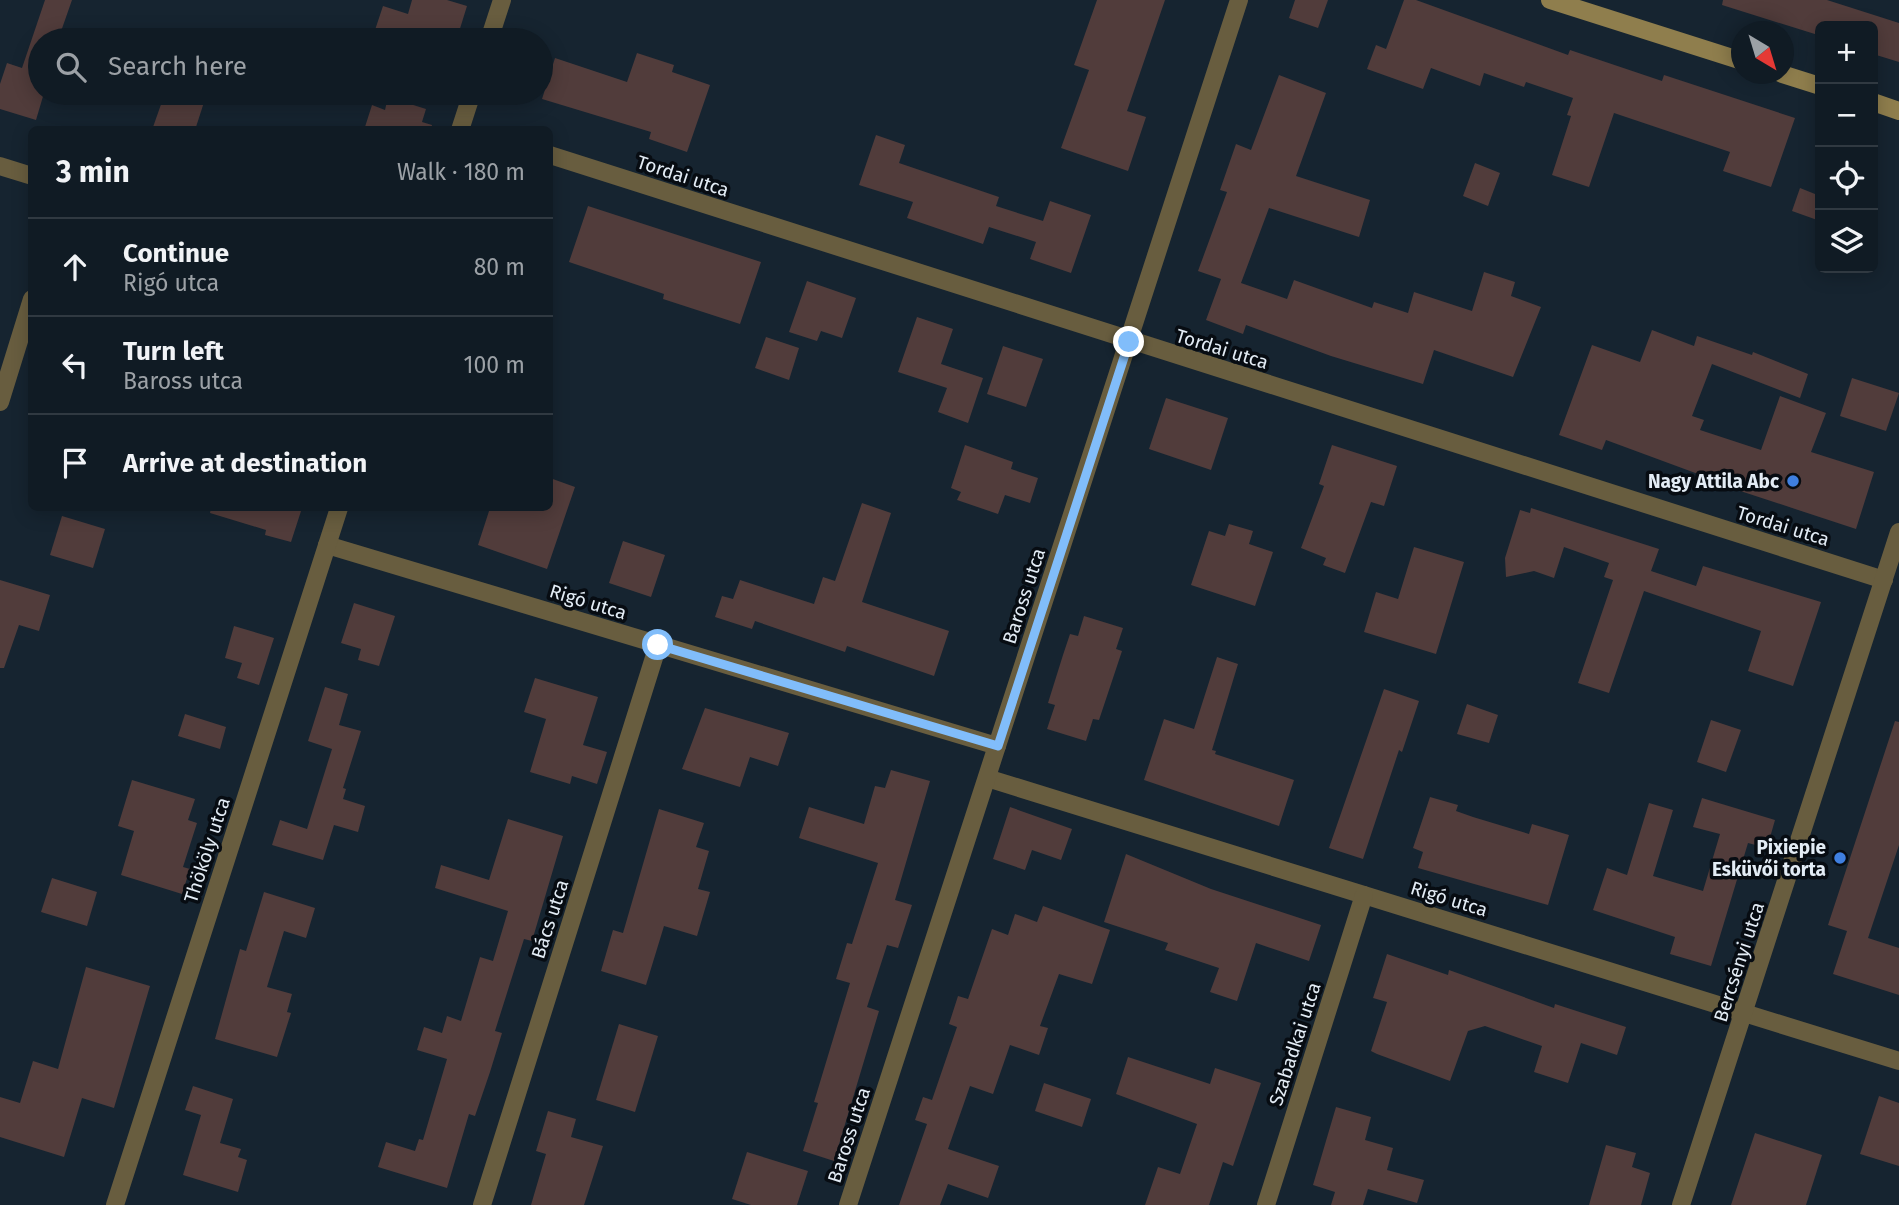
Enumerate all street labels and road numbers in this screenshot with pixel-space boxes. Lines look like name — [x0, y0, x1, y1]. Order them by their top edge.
street label: Tordai utca — [634, 150, 732, 202]
street label: Tordai utca — [1173, 324, 1271, 374]
street label: Tordai utca — [1734, 501, 1832, 551]
street label: Baross utca — [998, 545, 1050, 647]
street label: Rigó utca — [547, 579, 629, 625]
street label: Thököly utca — [179, 794, 235, 906]
street label: Rigó utca — [1408, 876, 1490, 922]
street label: Bács utca — [526, 877, 574, 961]
street label: Bercsényi utca — [1709, 899, 1769, 1025]
street label: Szabadkai utca — [1264, 979, 1326, 1109]
street label: Baross utca — [823, 1084, 875, 1186]

